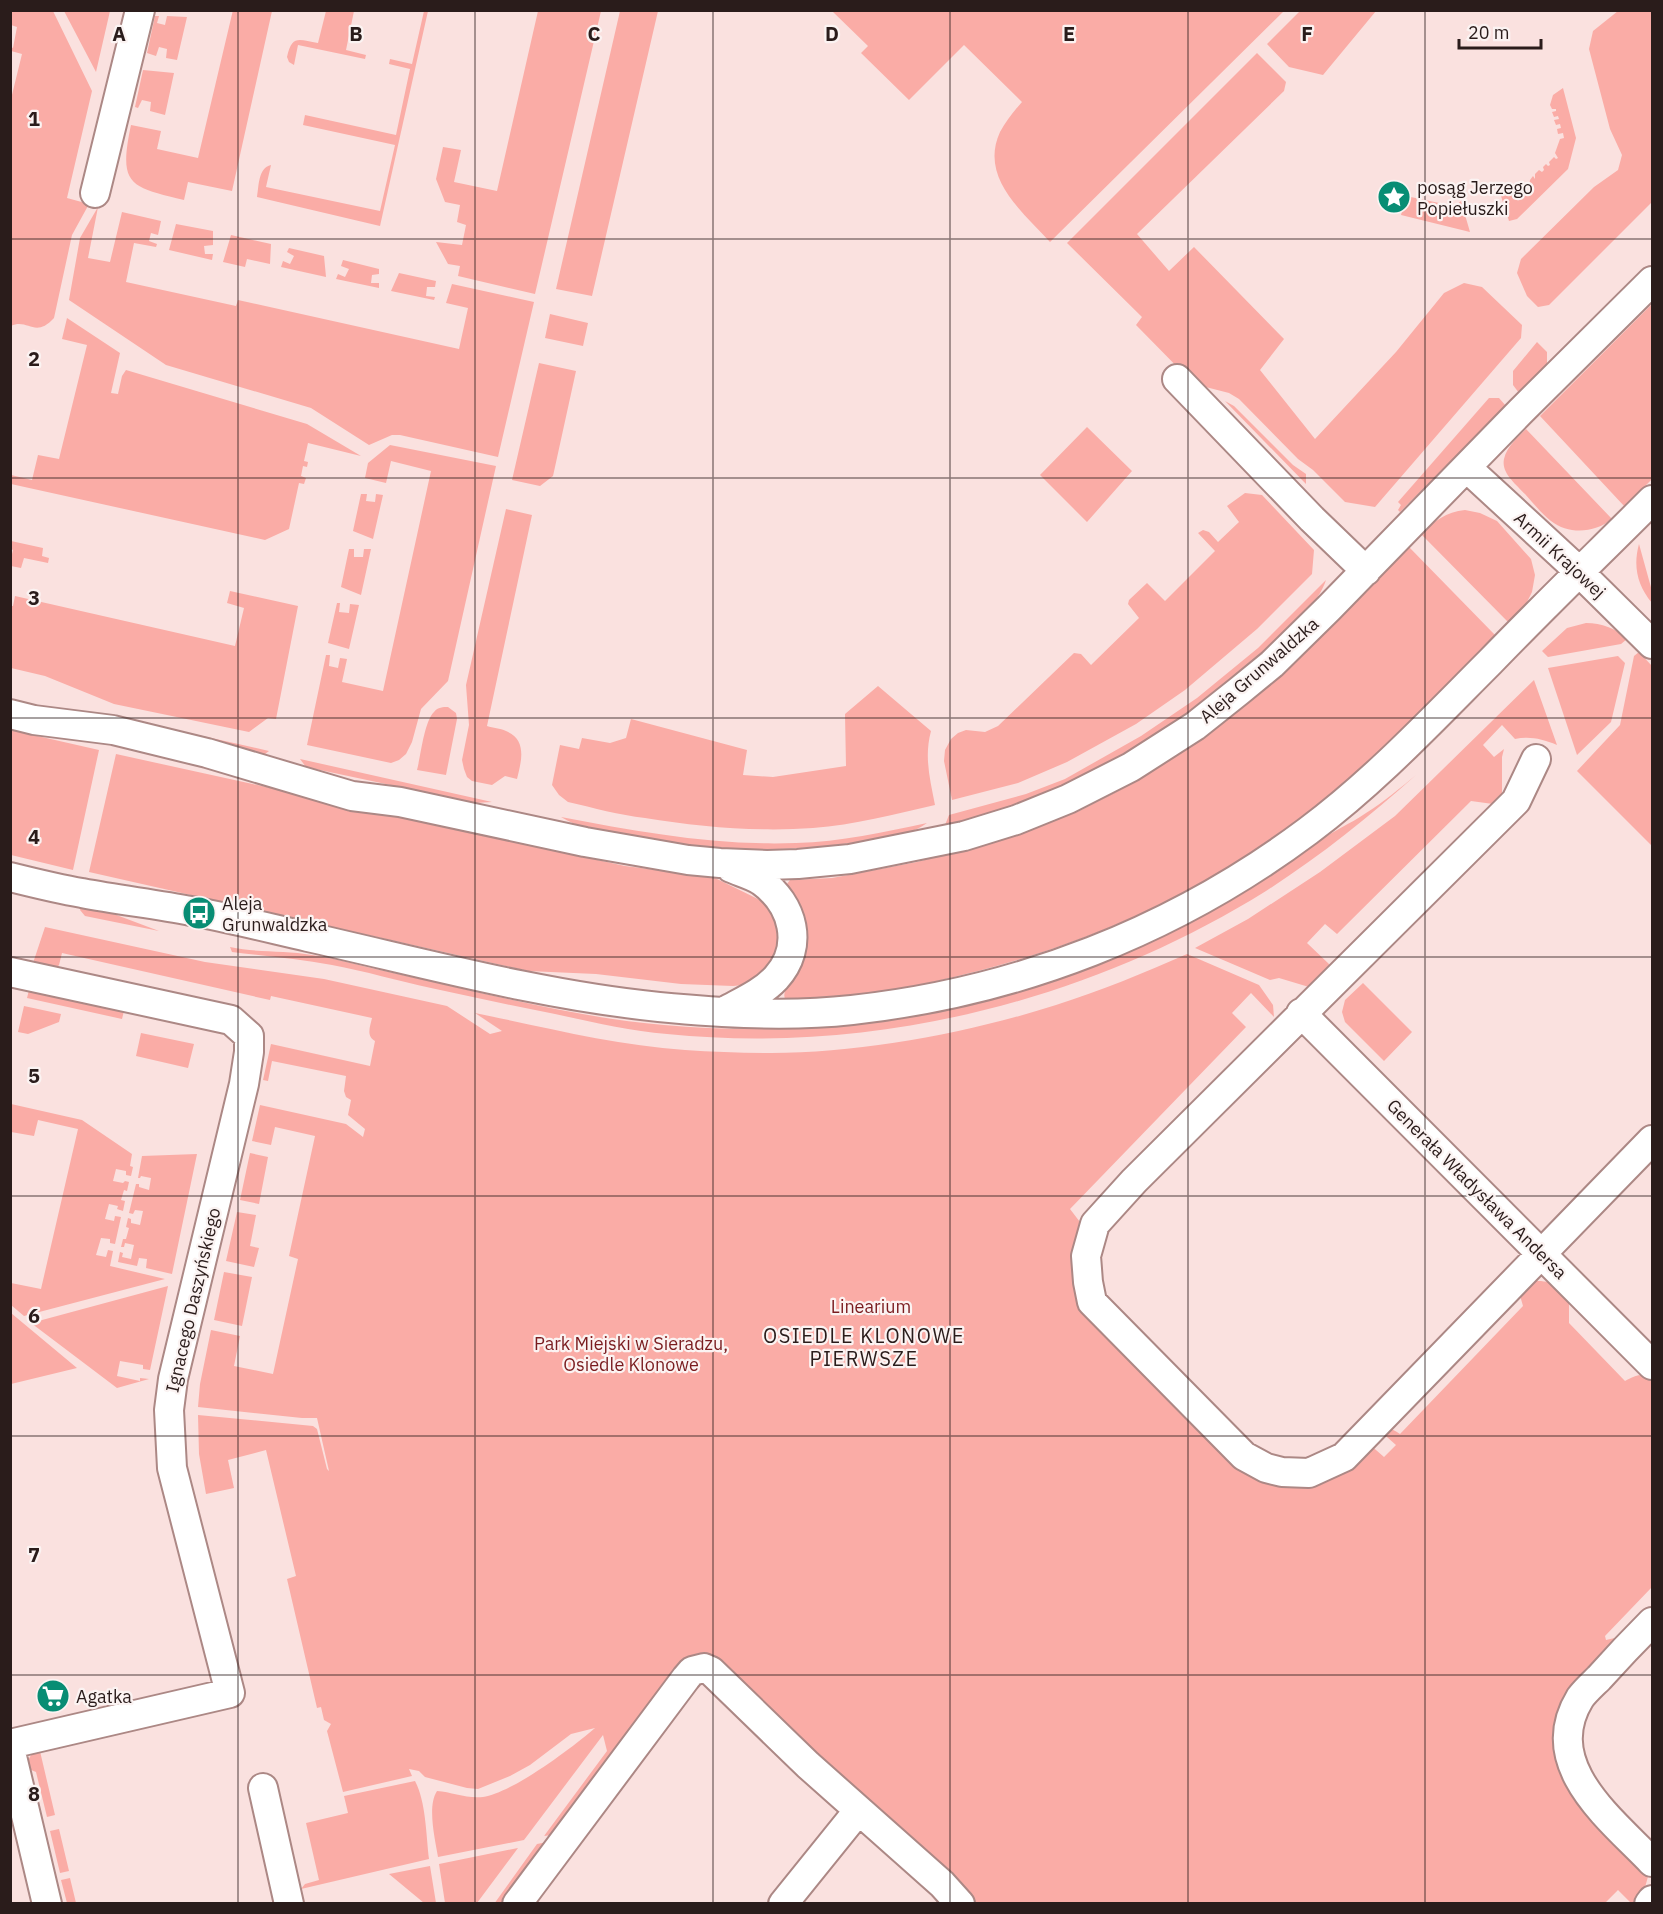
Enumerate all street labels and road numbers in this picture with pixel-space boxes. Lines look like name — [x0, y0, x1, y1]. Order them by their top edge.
street label: Armii Krajowej — [1509, 507, 1611, 603]
street label: Aleja Grunwaldzka — [1195, 612, 1323, 728]
street label: Generała Władysława Andersa — [1382, 1094, 1572, 1284]
street label: Ignacego Daszyńskiego — [161, 1205, 225, 1395]

